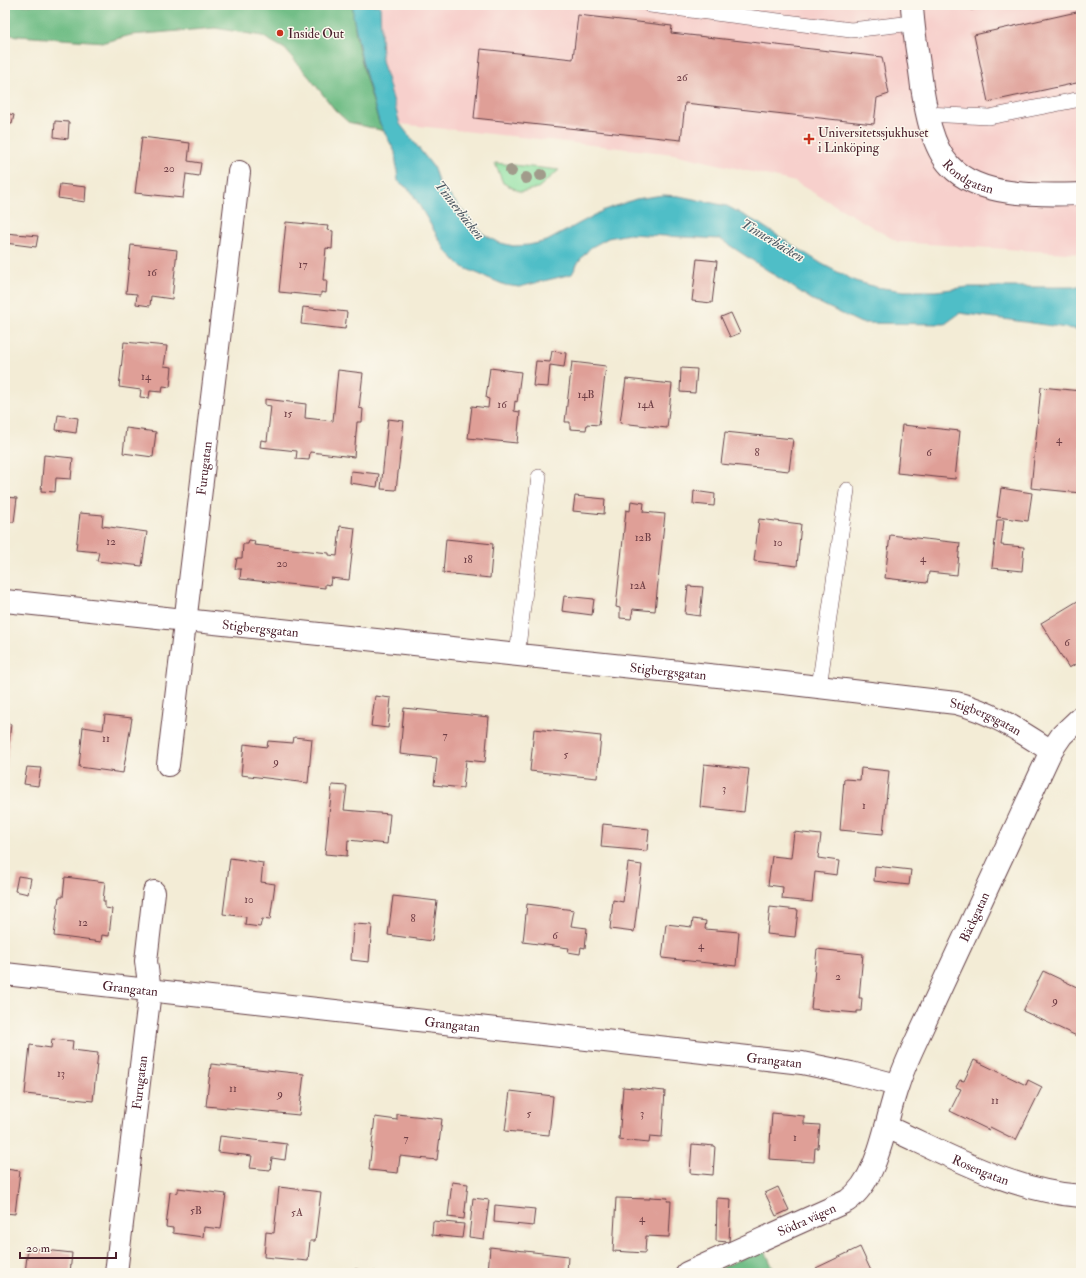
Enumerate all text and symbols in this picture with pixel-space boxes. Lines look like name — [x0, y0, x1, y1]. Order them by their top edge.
place label: Inside Out — [288, 26, 344, 42]
marker: Inside Out — [275, 28, 285, 38]
house number: 26 — [676, 71, 689, 84]
place label: Universitetssjukhuset i Linköping — [818, 125, 929, 157]
marker: Universitetssjukhuset i Linköping — [803, 133, 815, 145]
street label: Rondgatan — [939, 156, 995, 198]
house number: 20 — [163, 162, 175, 175]
water label: Tinnerbäcken — [431, 177, 488, 244]
water label: Tinnerbäcken — [738, 215, 808, 266]
house number: 17 — [299, 258, 307, 271]
house number: 16 — [147, 266, 158, 279]
house number: 14 — [141, 370, 152, 383]
house number: 14B — [577, 388, 595, 401]
house number: 16 — [497, 398, 508, 411]
house number: 14A — [638, 398, 654, 411]
house number: 15 — [284, 407, 293, 420]
house number: 4 — [1056, 433, 1063, 446]
street label: Furugatan — [193, 440, 216, 496]
house number: 8 — [754, 446, 760, 459]
house number: 6 — [926, 446, 933, 459]
house number: 12B — [635, 531, 651, 544]
house number: 12 — [106, 535, 116, 548]
house number: 10 — [773, 536, 783, 549]
house number: 4 — [920, 552, 927, 565]
house number: 18 — [463, 553, 473, 566]
house number: 20 — [276, 557, 288, 570]
house number: 12A — [630, 579, 646, 592]
street label: Stigbergsgatan — [221, 617, 300, 641]
house number: 6 — [1064, 636, 1071, 649]
street label: Stigbergsgatan — [629, 660, 708, 684]
street label: Stigbergsgatan — [949, 695, 1024, 740]
house number: 7 — [442, 729, 448, 742]
house number: 11 — [102, 732, 110, 745]
house number: 5 — [564, 748, 569, 761]
house number: 9 — [272, 755, 279, 768]
house number: 3 — [722, 782, 726, 795]
house number: 1 — [862, 799, 866, 812]
street label: Bäckgatan — [956, 889, 993, 945]
house number: 10 — [244, 893, 254, 906]
house number: 8 — [410, 912, 416, 925]
house number: 12 — [78, 916, 88, 929]
house number: 6 — [552, 929, 559, 942]
house number: 4 — [698, 939, 705, 952]
house number: 2 — [835, 970, 841, 983]
street label: Grangatan — [101, 978, 159, 1000]
house number: 9 — [1051, 994, 1058, 1007]
street label: Grangatan — [423, 1014, 481, 1036]
street label: Grangatan — [745, 1050, 803, 1072]
street label: Furugatan — [129, 1054, 151, 1110]
house number: 13 — [57, 1067, 65, 1080]
house number: 11 — [229, 1082, 237, 1095]
house number: 9 — [276, 1087, 283, 1100]
house number: 11 — [991, 1094, 999, 1107]
house number: 5 — [527, 1107, 532, 1120]
house number: 3 — [640, 1107, 644, 1120]
house number: 1 — [793, 1131, 797, 1144]
house number: 7 — [403, 1132, 409, 1145]
street label: Rosengatan — [949, 1152, 1011, 1189]
street label: Södra vägen — [775, 1200, 839, 1240]
house number: 5B — [190, 1204, 202, 1217]
house number: 5A — [291, 1206, 303, 1219]
house number: 4 — [639, 1212, 646, 1225]
scale bar — [20, 1234, 116, 1260]
text: 20 m — [26, 1241, 51, 1256]

